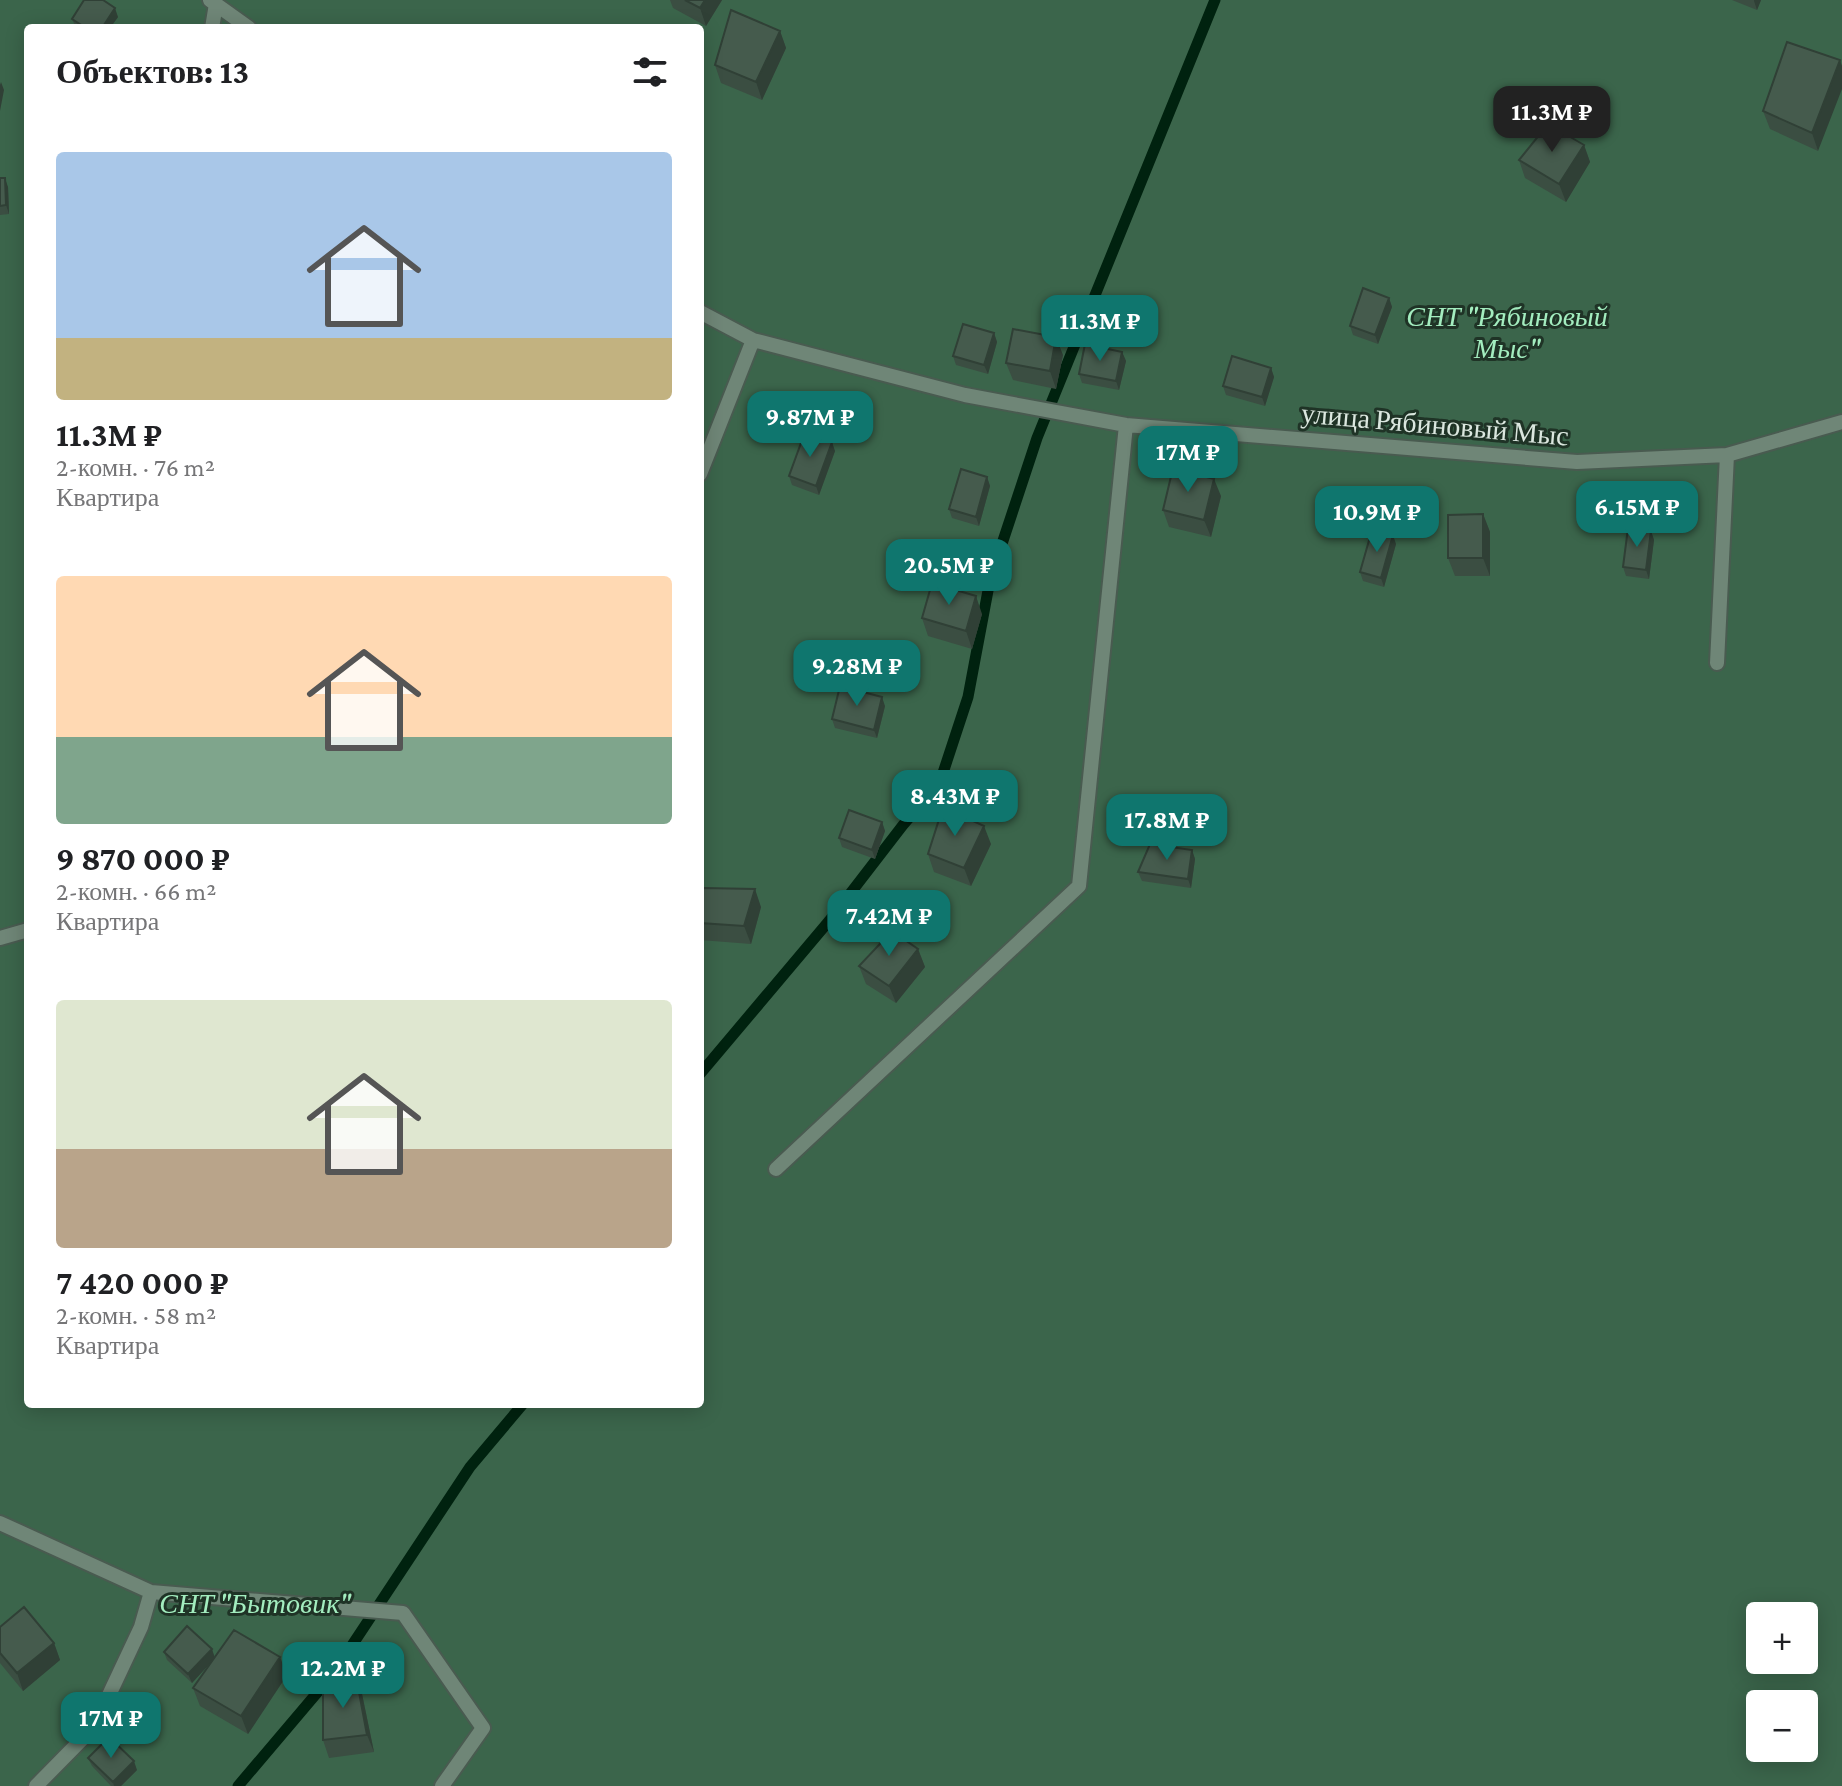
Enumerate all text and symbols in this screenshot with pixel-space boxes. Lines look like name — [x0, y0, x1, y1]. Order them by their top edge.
icon: filters — [628, 50, 672, 94]
text: Объектов: 13 — [56, 53, 249, 90]
pin: 11.3M ₽ — [1478, 86, 1626, 154]
text: 11.3M ₽ — [1511, 97, 1593, 126]
icon: home — [292, 204, 436, 348]
pin: 11.3M ₽ — [1026, 295, 1174, 363]
park label: СНТ "Рябиновый Мыс" — [1406, 301, 1608, 364]
text: 11.3M ₽ — [1059, 306, 1141, 335]
pin: 9.87M ₽ — [736, 391, 884, 459]
street label: улица Рябиновый Мыс — [1300, 397, 1570, 452]
text: 9.87M ₽ — [765, 402, 855, 431]
text: 11.3M ₽ — [56, 416, 162, 453]
pin: 17M ₽ — [1132, 426, 1244, 494]
text: 17M ₽ — [1156, 437, 1220, 466]
text: 2-комн. · 76 m² — [56, 453, 215, 482]
pin: 6.15M ₽ — [1563, 481, 1711, 549]
text: Квартира — [56, 483, 159, 512]
pin: 10.9M ₽ — [1303, 486, 1451, 554]
text: 6.15M ₽ — [1594, 492, 1680, 521]
text: 10.9M ₽ — [1333, 497, 1421, 526]
pin: 20.5M ₽ — [875, 539, 1023, 607]
text: 20.5M ₽ — [904, 550, 994, 579]
icon: home — [292, 628, 436, 772]
pin: 9.28M ₽ — [783, 640, 931, 708]
text: 9.28M ₽ — [811, 651, 903, 680]
pin: 8.43M ₽ — [881, 770, 1029, 838]
text: 8.43M ₽ — [910, 781, 1000, 810]
pin: 17.8M ₽ — [1093, 794, 1241, 862]
text: 17.8M ₽ — [1124, 805, 1210, 834]
text: 9 870 000 ₽ — [56, 840, 230, 877]
text: 2-комн. · 66 m² — [56, 877, 216, 906]
pin: 7.42M ₽ — [815, 890, 963, 958]
text: 7.42M ₽ — [845, 901, 933, 930]
text: Квартира — [56, 907, 159, 936]
icon: home — [292, 1052, 436, 1196]
text: 7 420 000 ₽ — [56, 1264, 229, 1301]
text: 2-комн. · 58 m² — [56, 1301, 216, 1330]
text: Квартира — [56, 1331, 159, 1360]
park label: СНТ "Бытовик" — [159, 1588, 352, 1619]
map controls — [1746, 1602, 1818, 1762]
button: + — [1746, 1602, 1818, 1674]
pin: 12.2M ₽ — [269, 1642, 417, 1710]
text: 12.2M ₽ — [300, 1653, 386, 1682]
button: − — [1746, 1690, 1818, 1762]
pin: 17M ₽ — [55, 1692, 167, 1760]
text: 17M ₽ — [79, 1703, 143, 1732]

